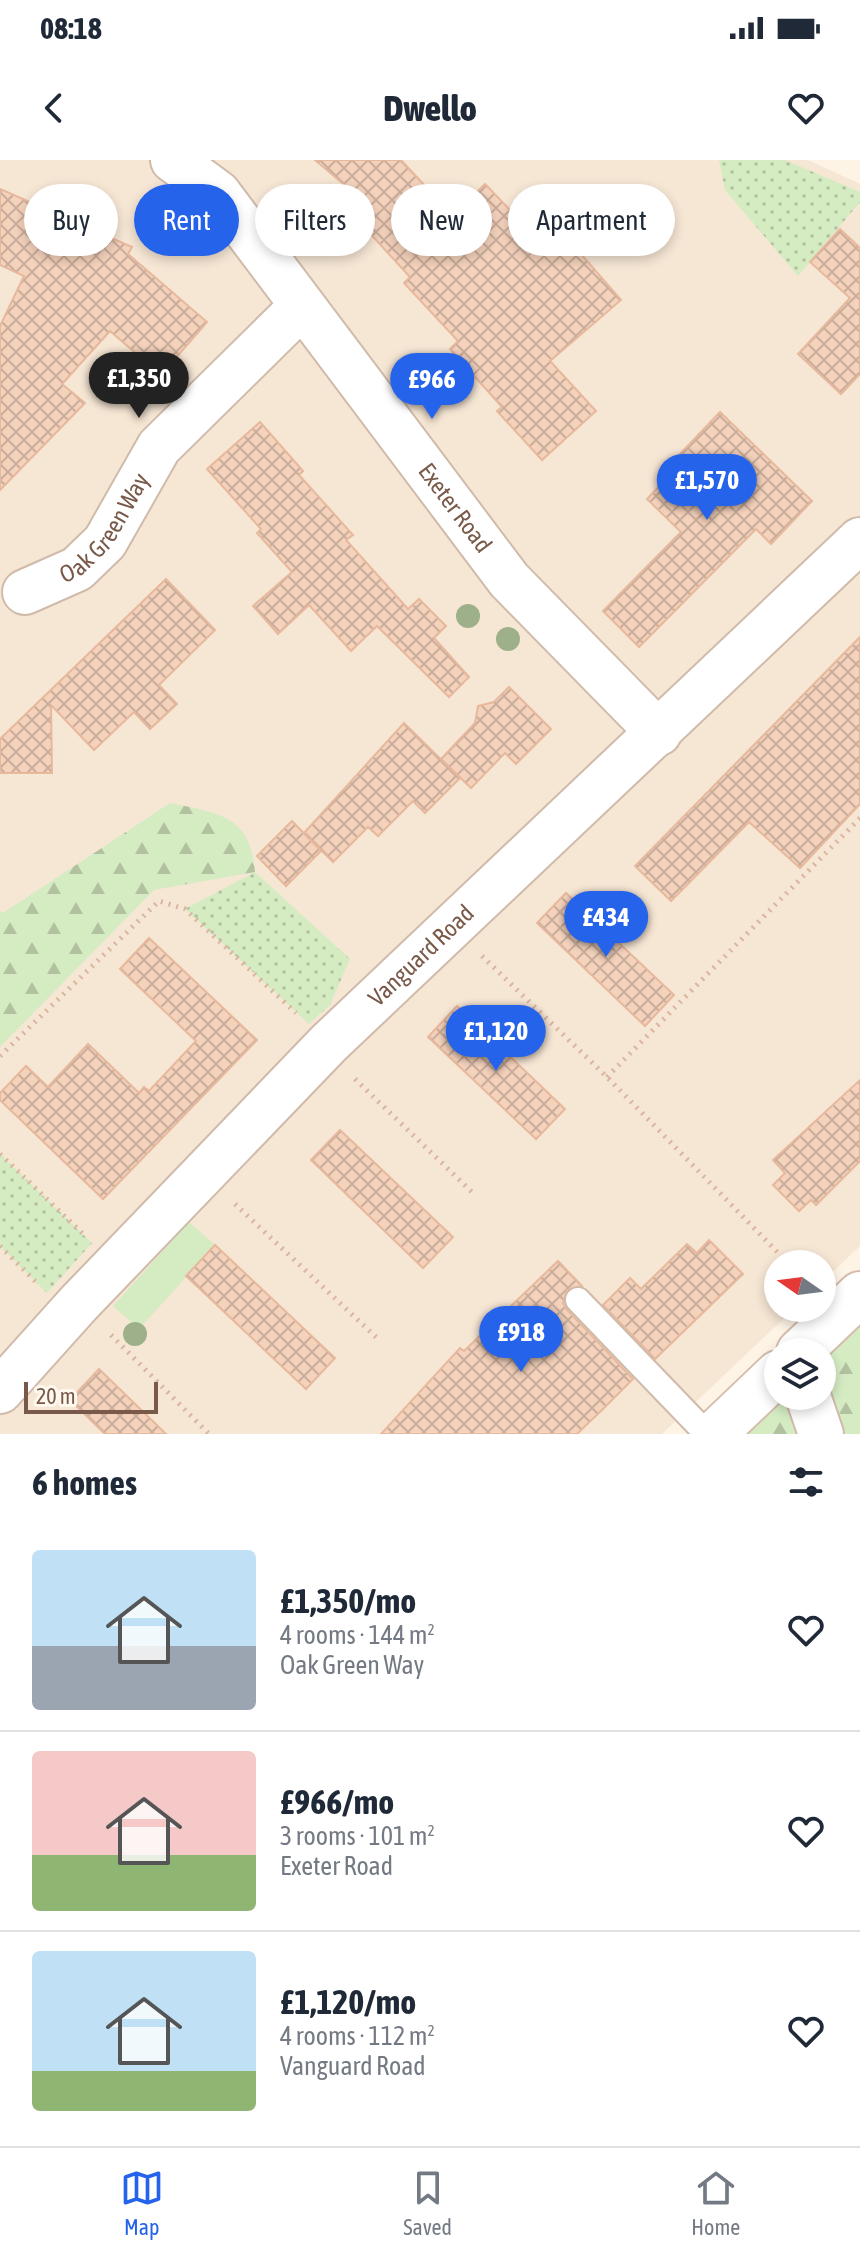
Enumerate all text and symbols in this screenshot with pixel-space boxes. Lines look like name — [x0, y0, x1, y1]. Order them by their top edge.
text: 08:18 — [40, 11, 102, 45]
icon: back — [32, 86, 76, 130]
icon: heart — [784, 86, 828, 130]
text: Dwello — [383, 87, 477, 129]
chip: Buy — [24, 184, 118, 256]
chip: Rent — [134, 184, 239, 256]
chip: Filters — [255, 184, 375, 256]
chip: New — [391, 184, 492, 256]
chip: Apartment — [508, 184, 675, 256]
pin: £1,350 — [74, 352, 204, 420]
pin: £966 — [385, 353, 479, 421]
text: £1,350 — [107, 363, 171, 393]
text: £966 — [408, 364, 456, 394]
pin: £1,570 — [642, 454, 772, 522]
street label: Exeter Road — [413, 458, 497, 558]
text: £1,570 — [675, 465, 739, 495]
street label: Oak Green Way — [55, 468, 154, 588]
pin: £434 — [559, 891, 653, 959]
street label: Vanguard Road — [363, 899, 479, 1011]
text: £434 — [582, 902, 630, 932]
pin: £1,120 — [431, 1005, 561, 1073]
text: £1,120 — [464, 1016, 528, 1046]
north arrow — [764, 1250, 836, 1322]
map controls — [764, 1250, 836, 1410]
pin: £918 — [474, 1306, 568, 1374]
text: £918 — [497, 1317, 545, 1347]
button: layers — [764, 1338, 836, 1410]
scale bar — [24, 1378, 158, 1414]
text: 20 m — [36, 1383, 76, 1409]
icon: filters — [784, 1460, 828, 1504]
text: 6 homes — [32, 1463, 137, 1502]
text: £1,350/mo — [280, 1581, 416, 1620]
icon: home — [96, 1582, 192, 1678]
icon: heart — [784, 1608, 828, 1652]
text: 4 rooms · 144 m² — [280, 1620, 435, 1650]
text: Oak Green Way — [280, 1650, 424, 1680]
text: £966/mo — [280, 1782, 394, 1821]
icon: home — [96, 1783, 192, 1879]
icon: heart — [784, 1809, 828, 1853]
text: 3 rooms · 101 m² — [280, 1821, 435, 1851]
text: Exeter Road — [280, 1851, 393, 1881]
text: £1,120/mo — [280, 1982, 416, 2021]
icon: home — [96, 1983, 192, 2079]
icon: heart — [784, 2009, 828, 2053]
text: 4 rooms · 112 m² — [280, 2021, 435, 2051]
text: Vanguard Road — [280, 2051, 426, 2081]
tab: Map — [120, 2166, 164, 2240]
tab: Saved — [403, 2166, 452, 2240]
tab: Home — [691, 2166, 740, 2240]

